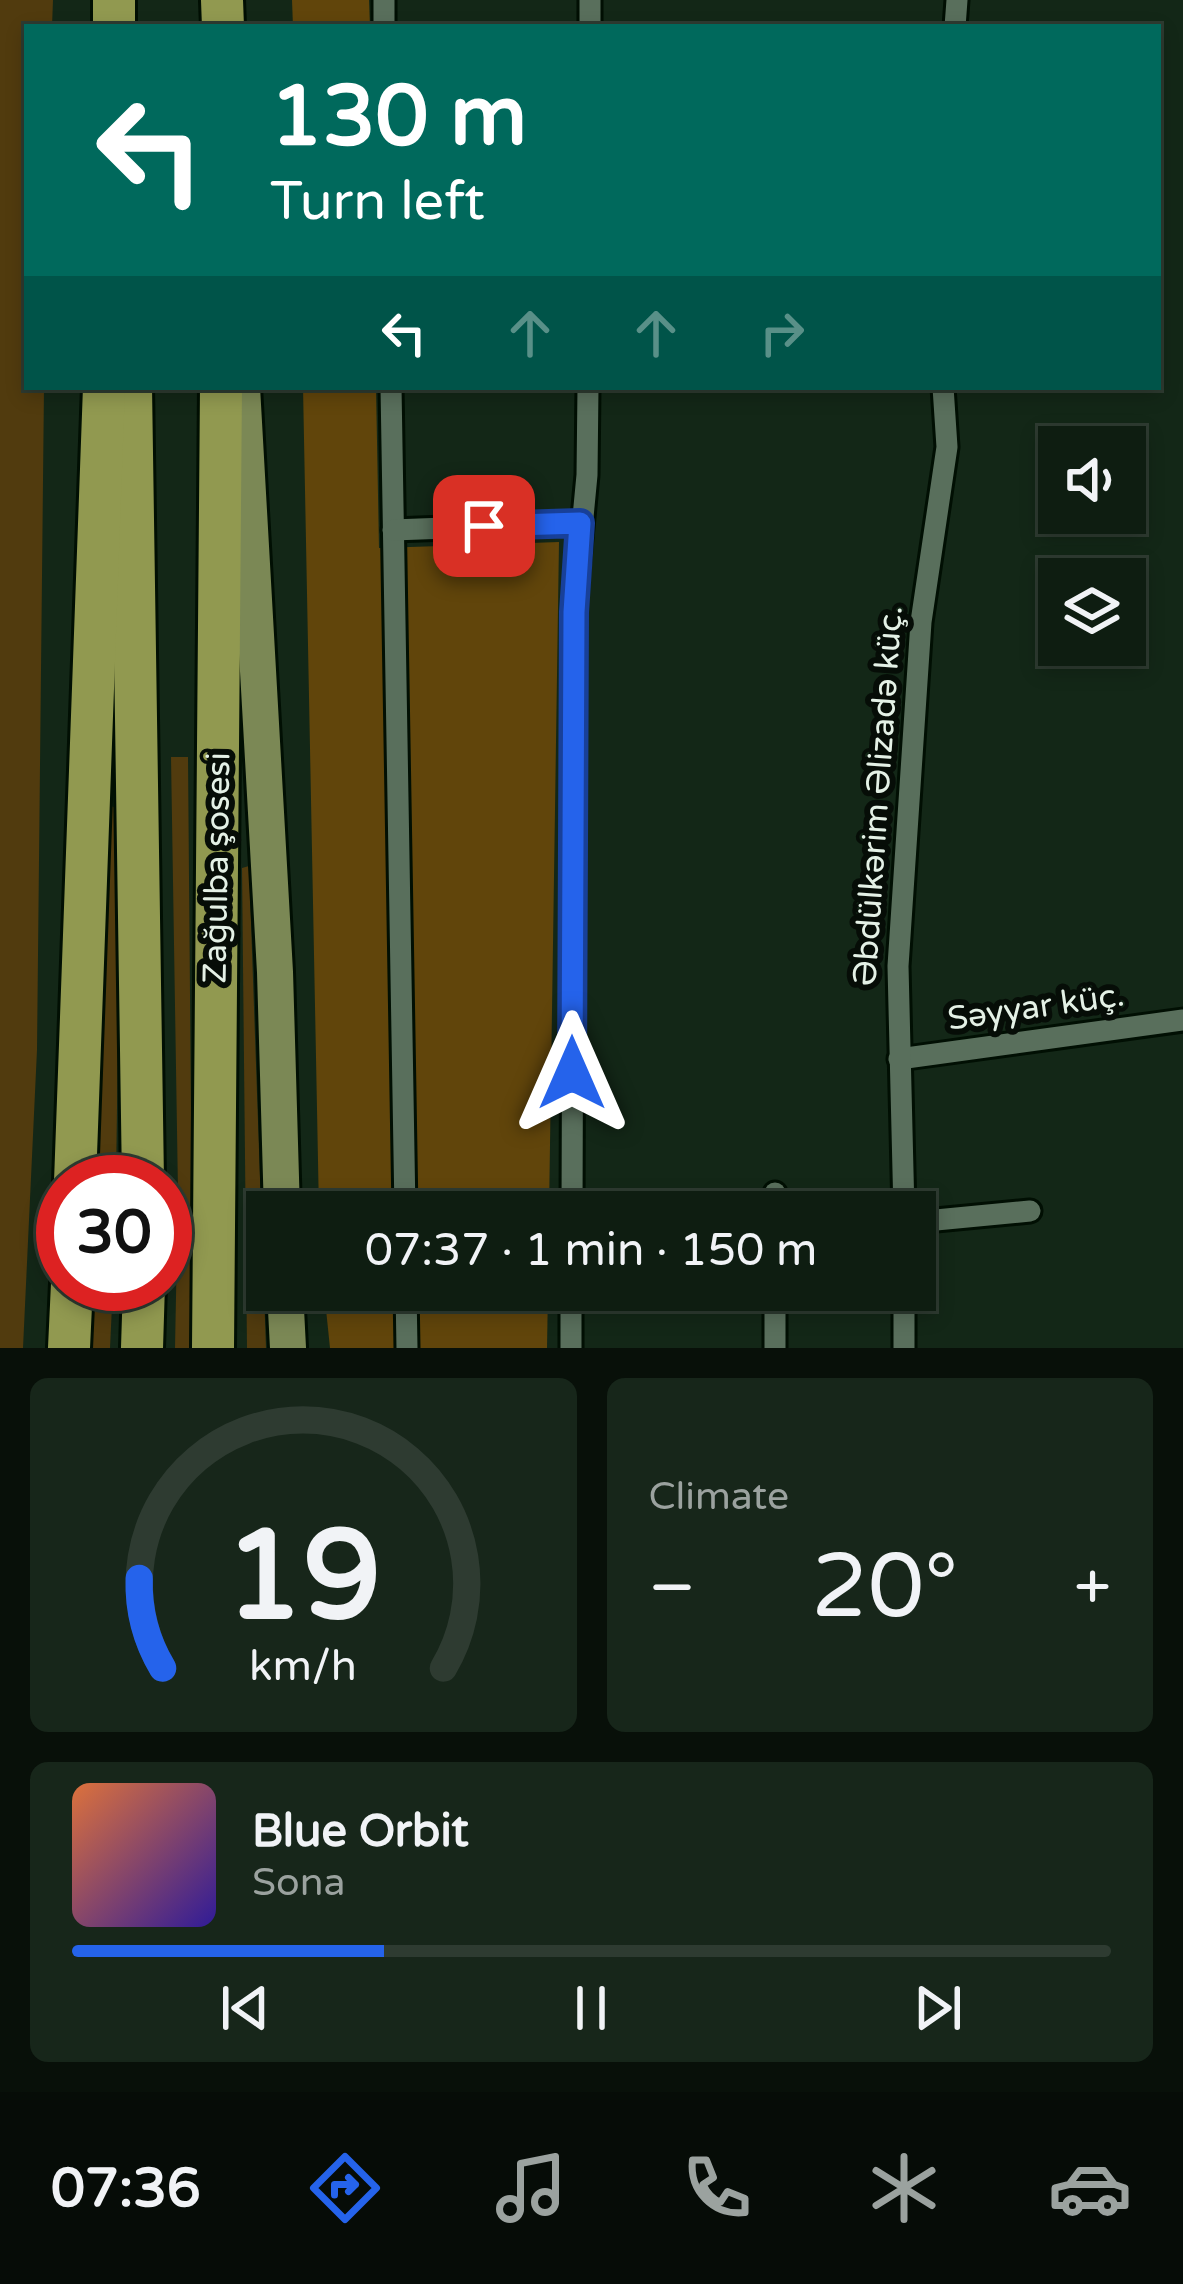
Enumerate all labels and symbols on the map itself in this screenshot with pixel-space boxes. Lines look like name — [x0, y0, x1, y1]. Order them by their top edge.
pin — [433, 475, 535, 577]
street label: Əbdülkərim Əlizadə küç. — [845, 604, 911, 988]
street label: Zağulba şosesi — [195, 752, 239, 984]
street label: Səyyar küç. — [945, 975, 1127, 1039]
position arrow — [509, 1010, 635, 1136]
speed limit sign: 30 — [36, 1155, 192, 1311]

